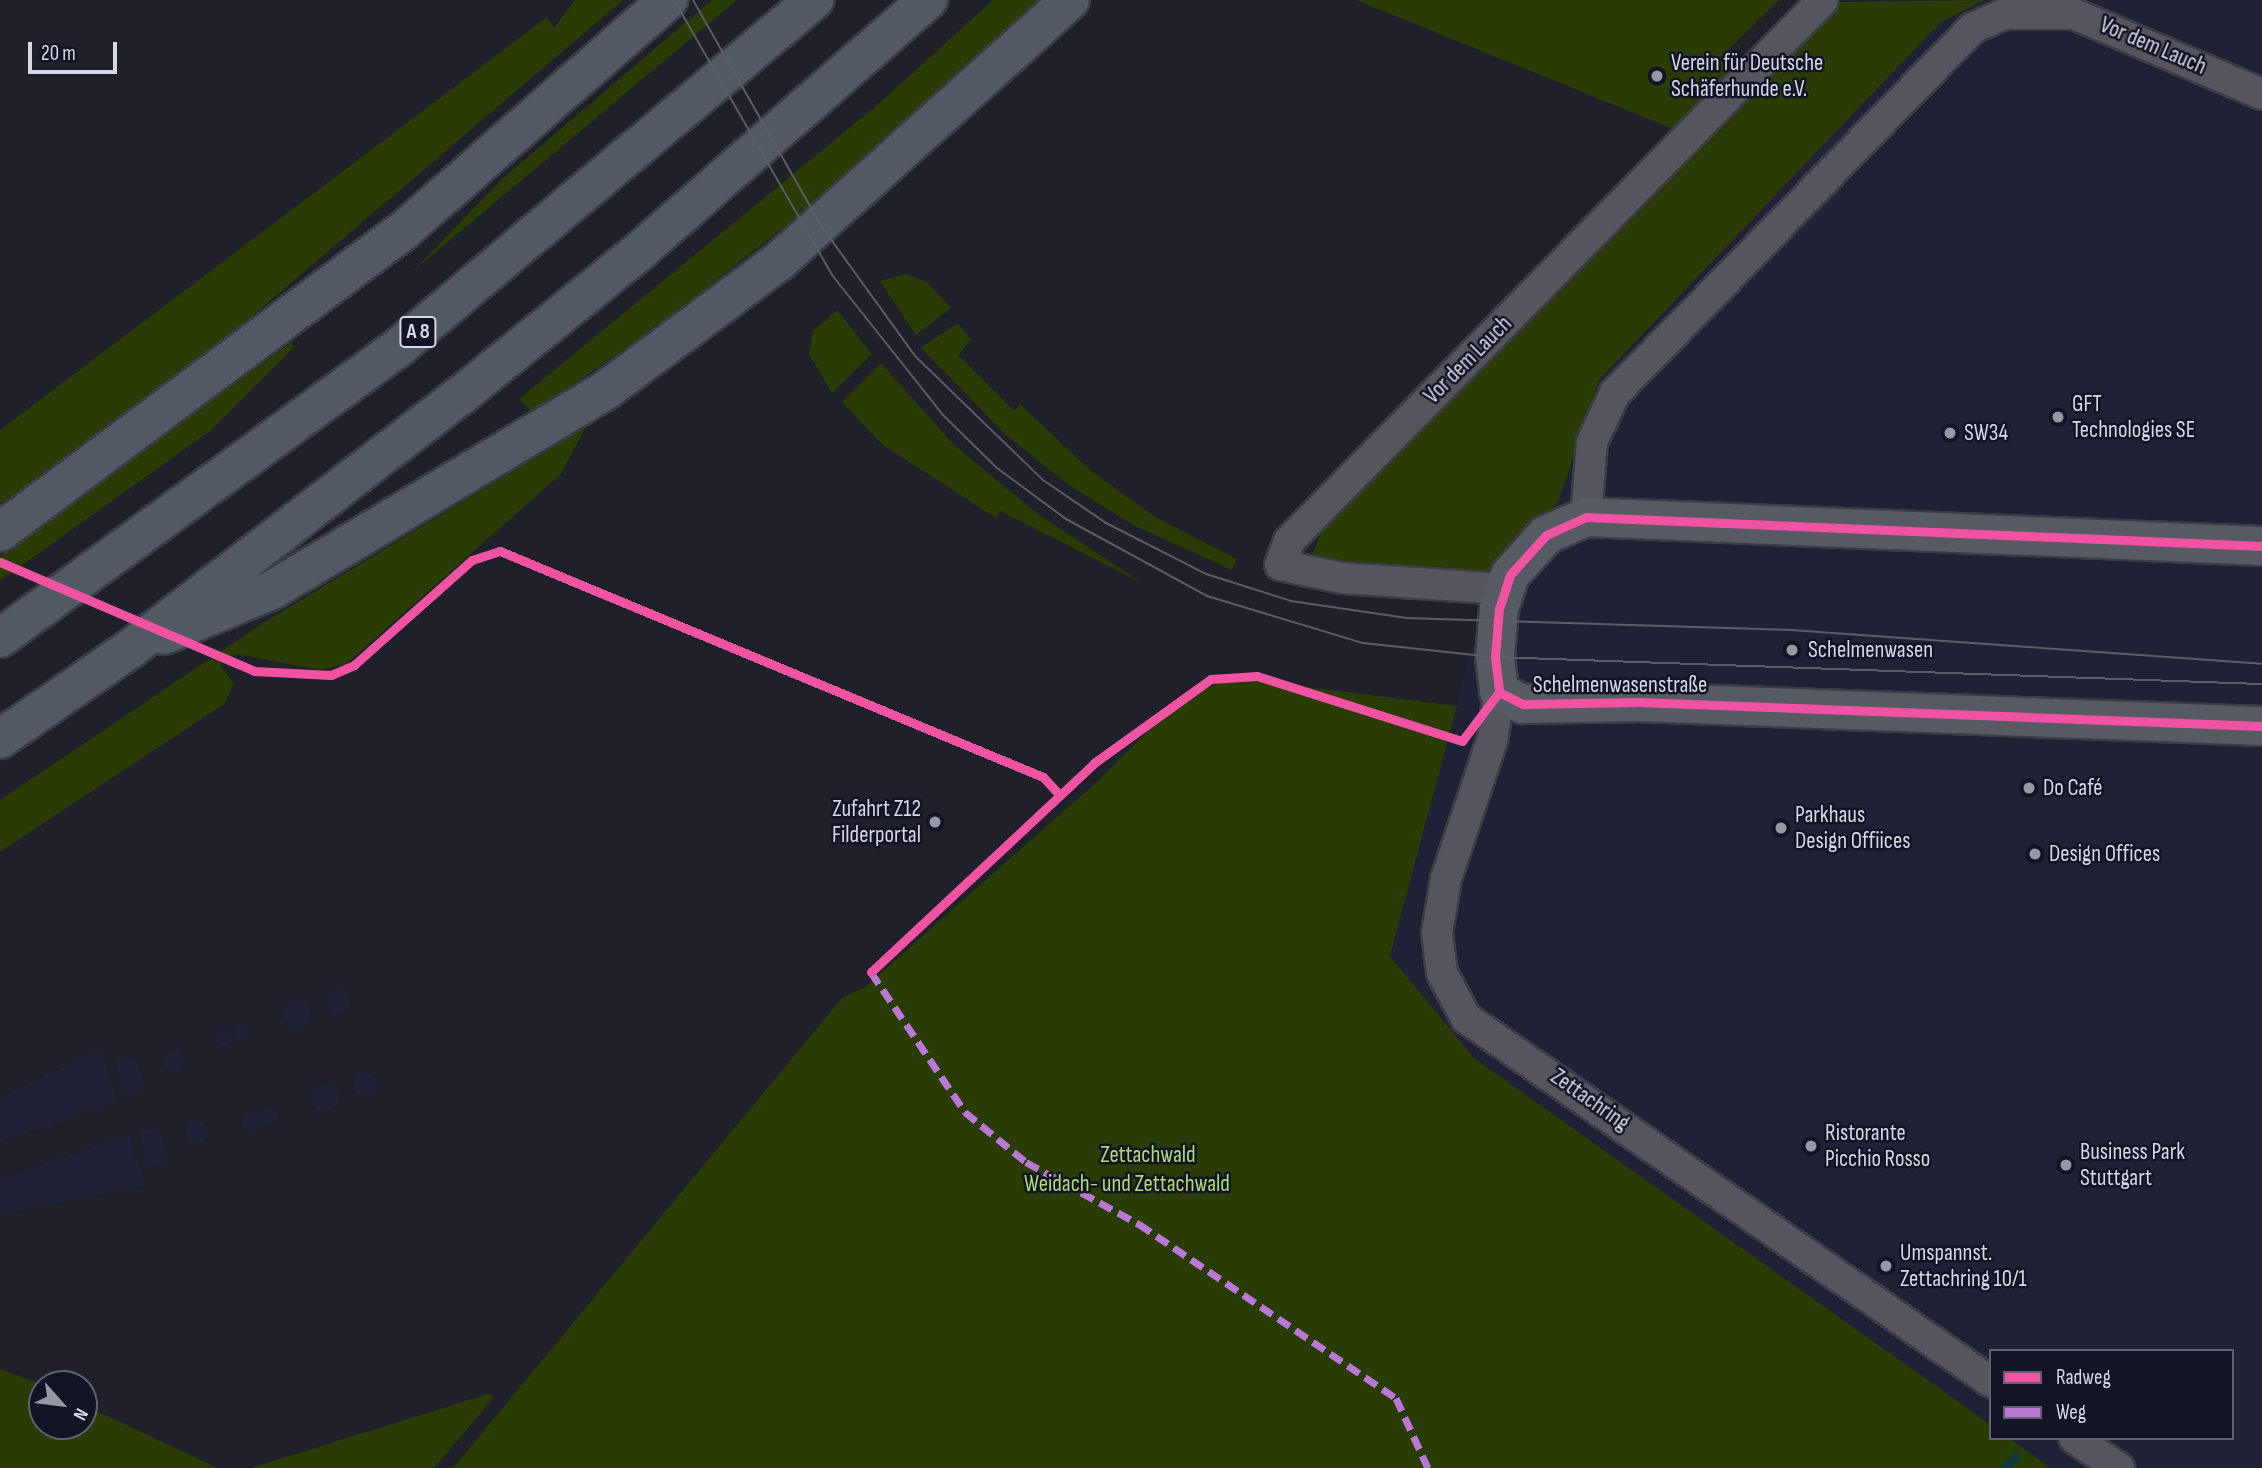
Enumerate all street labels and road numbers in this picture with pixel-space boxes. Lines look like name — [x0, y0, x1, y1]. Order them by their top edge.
street label: Vor dem Lauch — [2096, 11, 2210, 81]
street label: Vor dem Lauch — [1418, 310, 1518, 410]
road number: A 8 — [399, 314, 437, 350]
street label: Schelmenwasenstraße — [1533, 671, 1707, 699]
street label: Zettachring — [1545, 1063, 1635, 1137]

